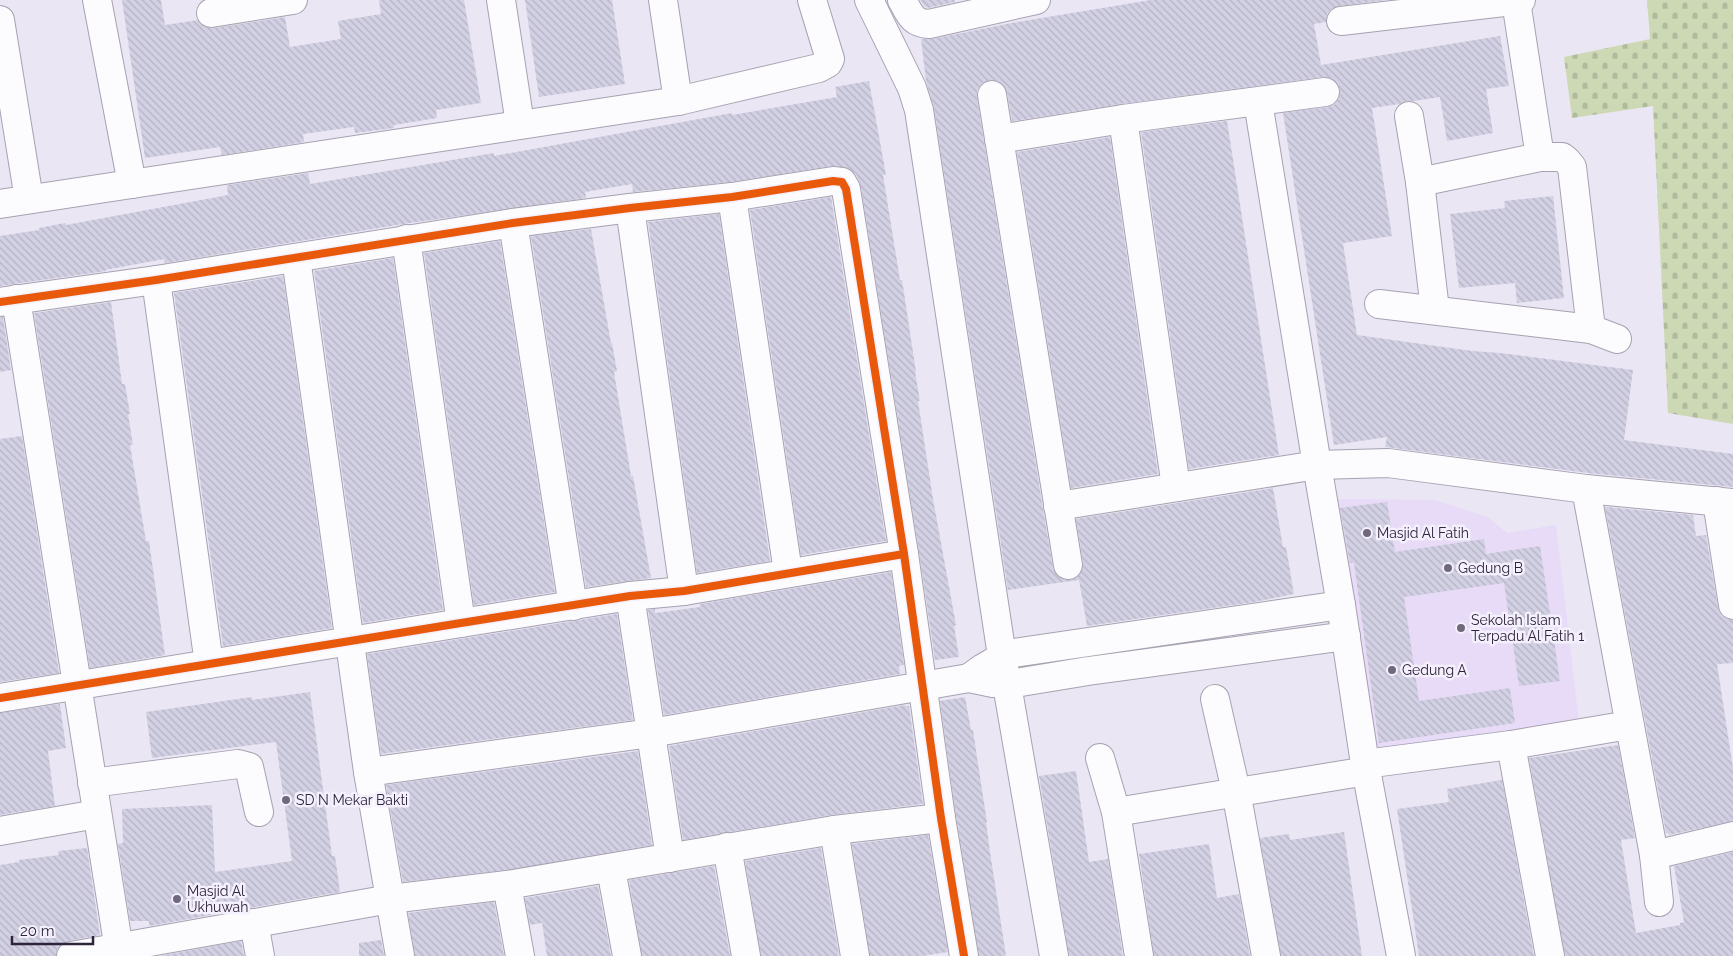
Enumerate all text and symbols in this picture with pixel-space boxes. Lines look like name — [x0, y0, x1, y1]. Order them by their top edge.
place label: Masjid Al Fatih — [1377, 525, 1469, 541]
marker: Masjid Al Fatih — [1361, 527, 1373, 539]
place label: Gedung B — [1458, 560, 1523, 576]
marker: Gedung B — [1442, 562, 1454, 574]
place label: Sekolah Islam Terpadu Al Fatih 1 — [1471, 612, 1584, 644]
marker: Sekolah Islam Terpadu Al Fatih 1 — [1455, 622, 1467, 634]
place label: Gedung A — [1402, 662, 1467, 678]
marker: Gedung A — [1386, 664, 1398, 676]
place label: SD N Mekar Bakti — [296, 792, 408, 808]
marker: SD N Mekar Bakti — [280, 794, 292, 806]
place label: Masjid Al Ukhuwah — [187, 883, 248, 915]
marker: Masjid Al Ukhuwah — [171, 893, 183, 905]
scale bar — [12, 914, 94, 946]
text: 20 m — [20, 922, 55, 940]

